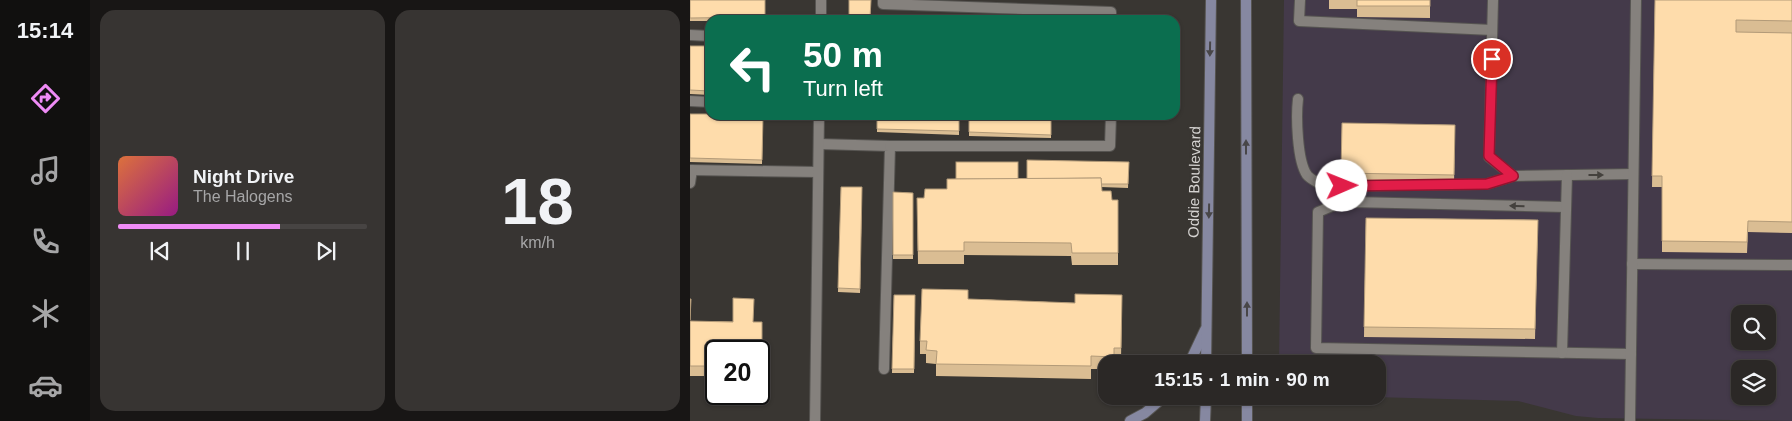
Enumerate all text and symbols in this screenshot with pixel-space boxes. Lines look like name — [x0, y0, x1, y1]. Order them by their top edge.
text: 15:14 — [17, 18, 73, 43]
icon: left — [720, 35, 785, 100]
text: 50 m — [803, 35, 883, 74]
pin — [1471, 38, 1513, 80]
one-way arrow — [1206, 41, 1214, 57]
icon: arrive — [1478, 45, 1506, 73]
text: Turn left — [803, 76, 883, 101]
icon: directions — [28, 81, 63, 116]
street label: Oddie Boulevard — [1185, 126, 1203, 238]
one-way arrow — [1242, 139, 1250, 155]
icon: music — [28, 153, 63, 188]
position arrow — [1315, 159, 1367, 211]
text: 18 — [501, 165, 574, 238]
text: Night Drive — [193, 166, 294, 187]
one-way arrow — [1589, 171, 1605, 179]
text: The Halogens — [193, 188, 293, 205]
one-way arrow — [1509, 201, 1525, 209]
one-way arrow — [1205, 203, 1213, 219]
icon: phone — [28, 224, 63, 259]
text: km/h — [520, 234, 555, 251]
icon: previous — [146, 237, 174, 265]
icon: pause — [229, 237, 257, 265]
icon: next — [312, 237, 340, 265]
icon: climate — [28, 296, 63, 331]
one-way arrow — [1242, 301, 1250, 317]
map controls — [1731, 305, 1776, 405]
button: search — [1731, 305, 1776, 350]
speed limit sign: 20 — [705, 340, 770, 405]
button: layers — [1731, 360, 1776, 405]
icon: car — [28, 368, 63, 403]
text: 15:15 · 1 min · 90 m — [1154, 369, 1330, 390]

